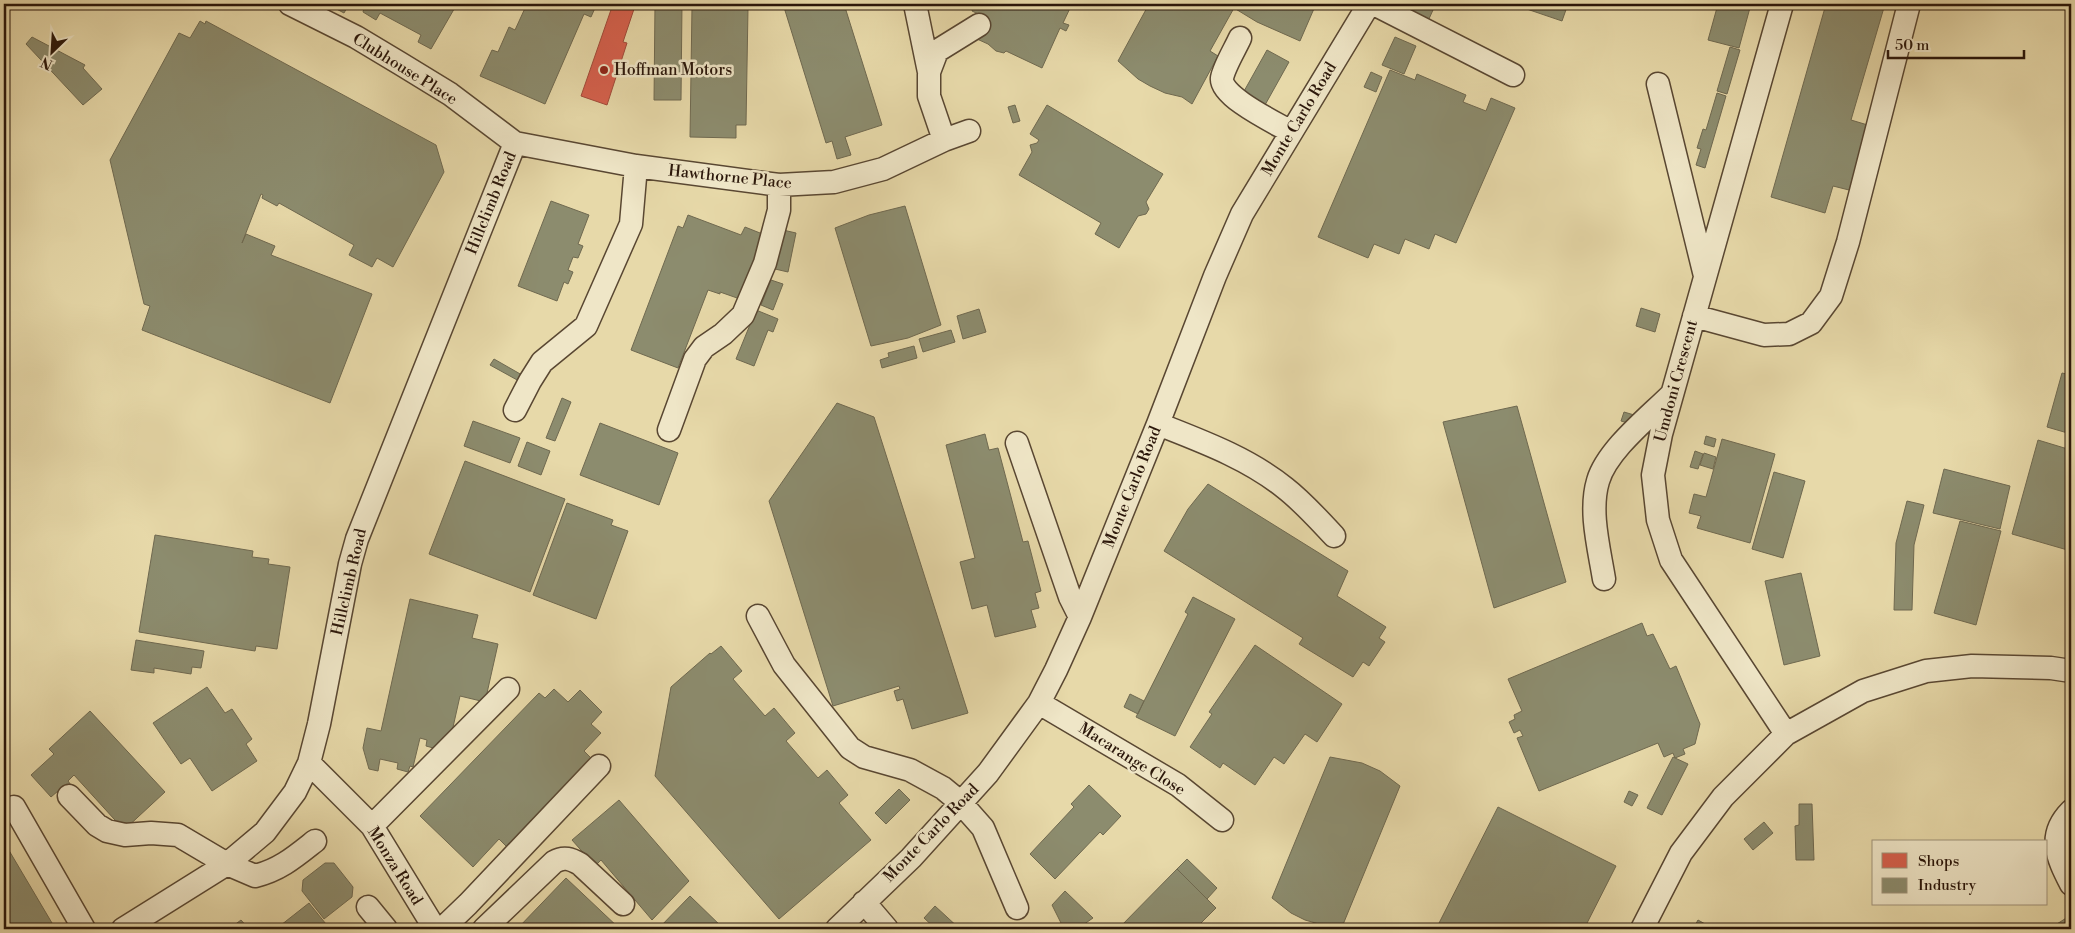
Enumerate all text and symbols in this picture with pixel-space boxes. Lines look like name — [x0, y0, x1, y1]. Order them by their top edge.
north arrow — [28, 28, 78, 78]
scale bar — [1888, 28, 2024, 60]
street label: Clubhouse Place — [349, 29, 461, 109]
text: 50 m — [1895, 36, 1929, 55]
text: N — [38, 52, 56, 73]
street label: Monte Carlo Road — [1257, 58, 1341, 180]
place label: Hoffman Motors — [614, 60, 732, 80]
marker: Hoffman Motors — [598, 64, 610, 76]
street label: Hillclimb Road — [461, 149, 521, 257]
street label: Hawthorne Place — [667, 161, 793, 193]
street label: Umdoni Crescent — [1650, 317, 1702, 444]
street label: Monte Carlo Road — [1098, 423, 1166, 551]
street label: Hillclimb Road — [327, 527, 371, 637]
street label: Macarange Close — [1075, 718, 1189, 800]
street label: Monte Carlo Road — [879, 779, 983, 887]
street label: Monza Road — [363, 823, 427, 909]
legend — [1872, 840, 2048, 906]
text: Shops — [1918, 852, 1959, 871]
text: Industry — [1918, 876, 1977, 895]

